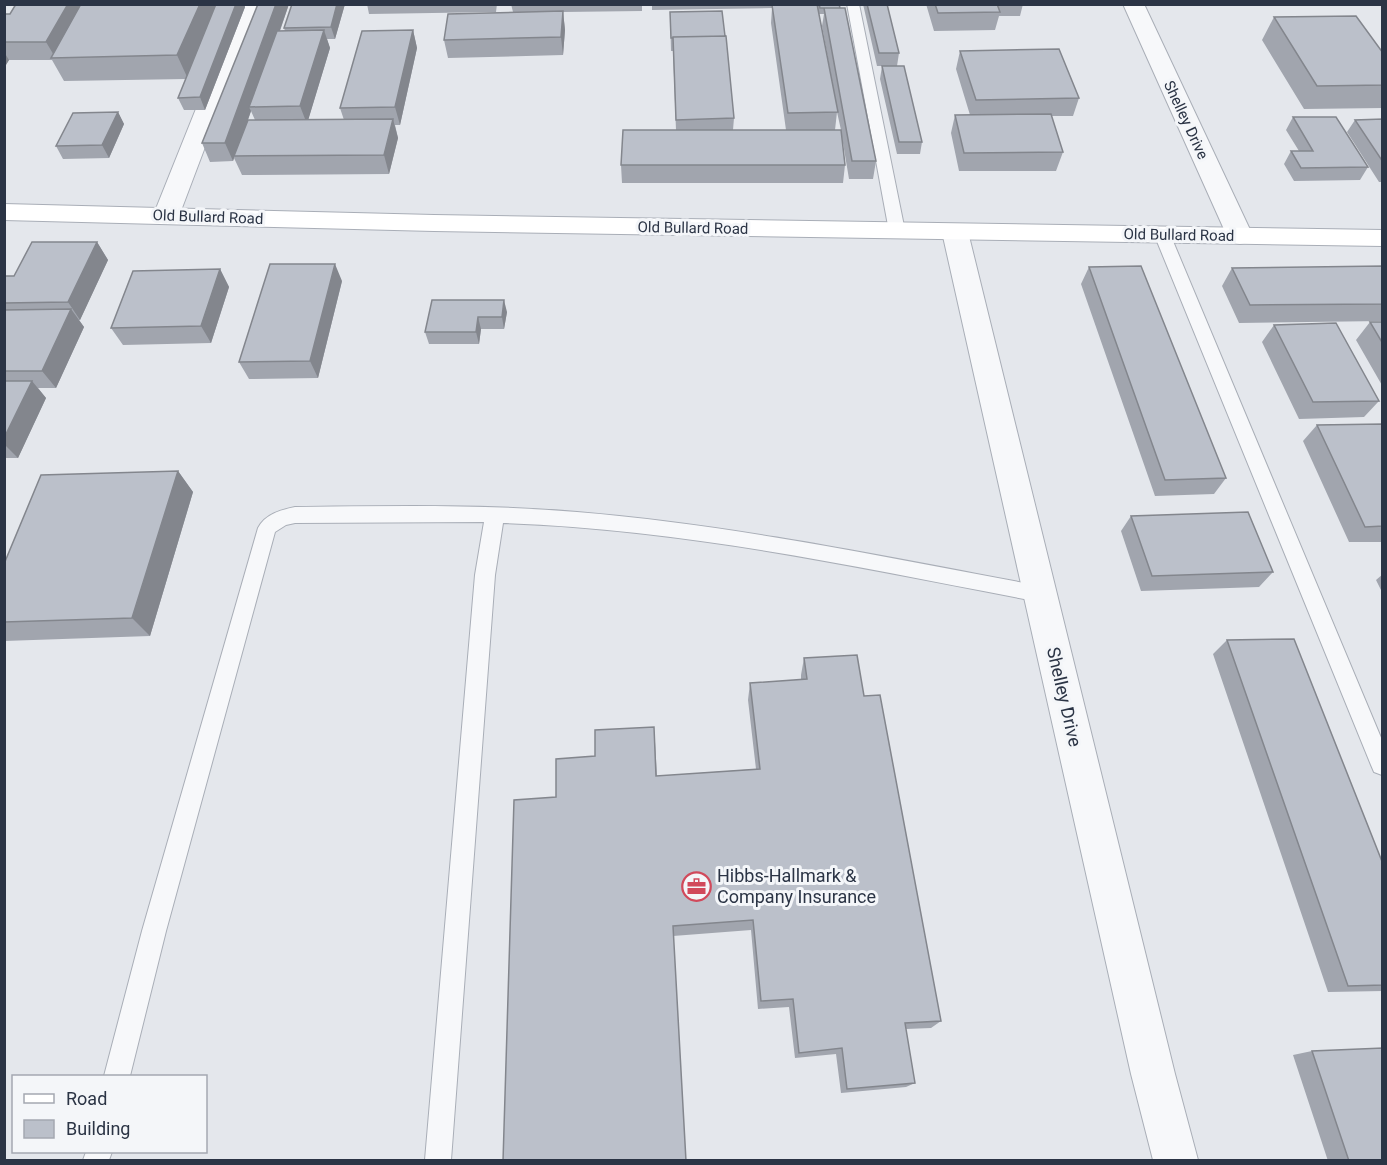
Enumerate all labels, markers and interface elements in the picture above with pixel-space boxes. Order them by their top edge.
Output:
street label: Shelley Drive [1160,78,1212,162]
street label: Old Bullard Road [152,206,264,228]
street label: Old Bullard Road [637,218,749,238]
street label: Old Bullard Road [1123,225,1235,245]
street label: Shelley Drive [1043,645,1086,749]
place label: Hibbs-Hallmark & Company Insurance [717,865,876,907]
office icon: Hibbs-Hallmark & Company Insurance [680,870,712,902]
legend [12,1075,207,1153]
text: Road [66,1088,107,1109]
text: Building [66,1118,130,1139]

